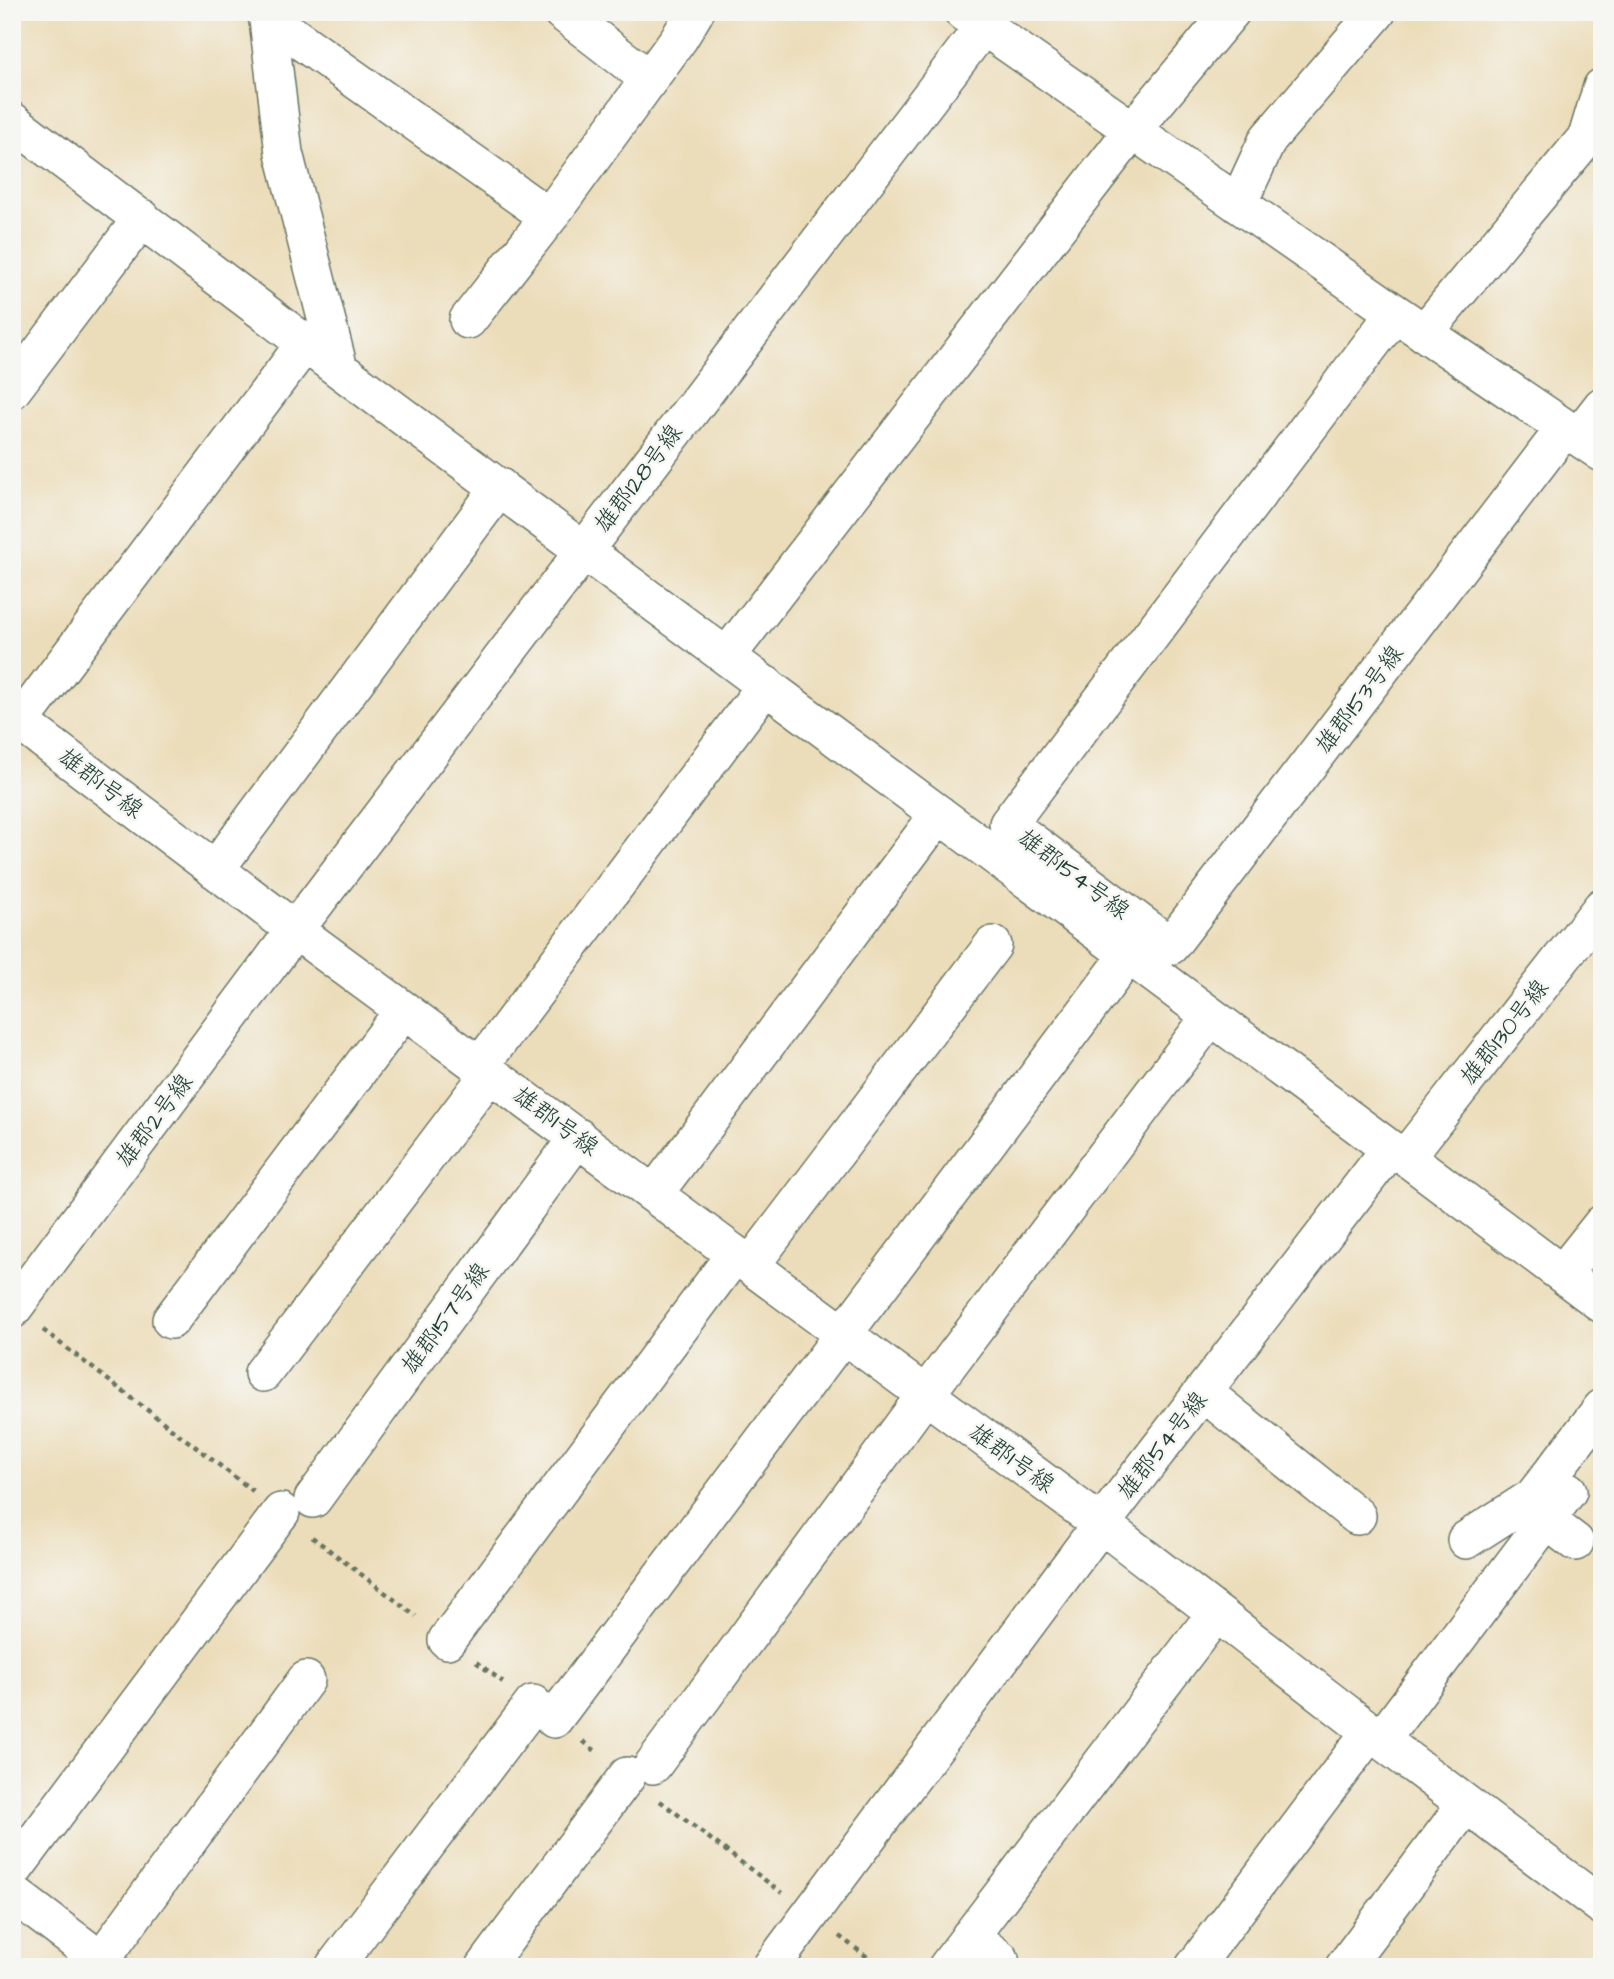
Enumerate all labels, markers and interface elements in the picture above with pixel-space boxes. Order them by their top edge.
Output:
street label: 雄郡128号線 [587,417,691,540]
street label: 雄郡153号線 [1308,638,1412,761]
street label: 雄郡1号線 [51,740,150,827]
street label: 雄郡154号線 [1010,821,1137,928]
street label: 雄郡130号線 [1452,972,1557,1093]
street label: 雄郡2号線 [108,1067,201,1175]
street label: 雄郡1号線 [505,1079,605,1165]
street label: 雄郡157号線 [394,1256,498,1382]
street label: 雄郡54号線 [1110,1384,1216,1507]
street label: 雄郡1号線 [961,1416,1061,1502]

